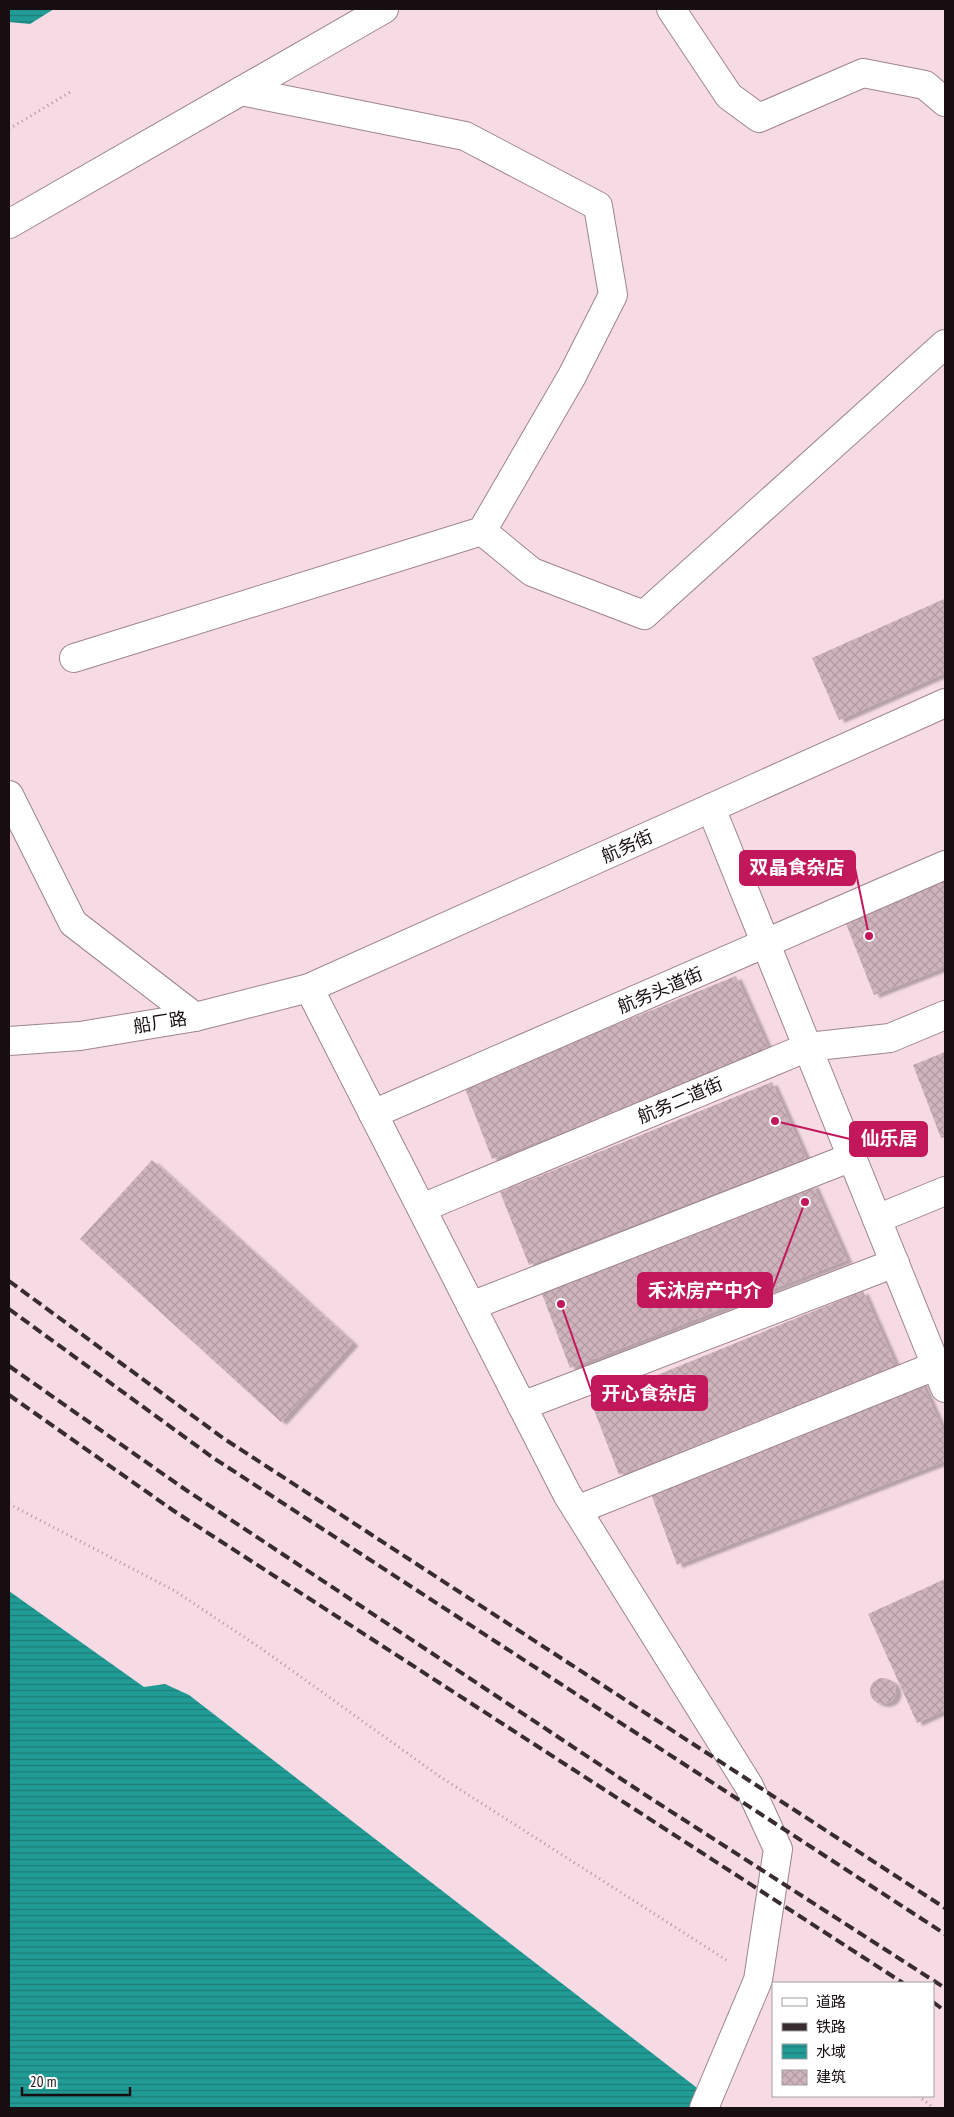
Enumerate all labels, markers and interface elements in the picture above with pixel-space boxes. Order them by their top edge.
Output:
street label: 航务街 [598,825,656,867]
callout: 双晶食杂店 [740,851,855,885]
text: 双晶食杂店 [749,855,845,879]
street label: 航务头道街 [614,962,706,1018]
street label: 船厂路 [132,1006,188,1038]
street label: 航务二道街 [634,1072,726,1128]
callout: 仙乐居 [850,1122,927,1156]
text: 仙乐居 [860,1126,918,1150]
callout: 禾沐房产中介 [638,1273,772,1307]
text: 禾沐房产中介 [648,1278,762,1302]
callout: 开心食杂店 [592,1376,707,1410]
text: 开心食杂店 [601,1381,697,1405]
legend [772,1982,934,2097]
text: 道路 [816,1992,846,2011]
text: 铁路 [816,2017,846,2036]
text: 水域 [816,2042,846,2061]
scale bar [22,2064,130,2096]
text: 建筑 [816,2067,846,2086]
text: 20 m [30,2072,56,2091]

